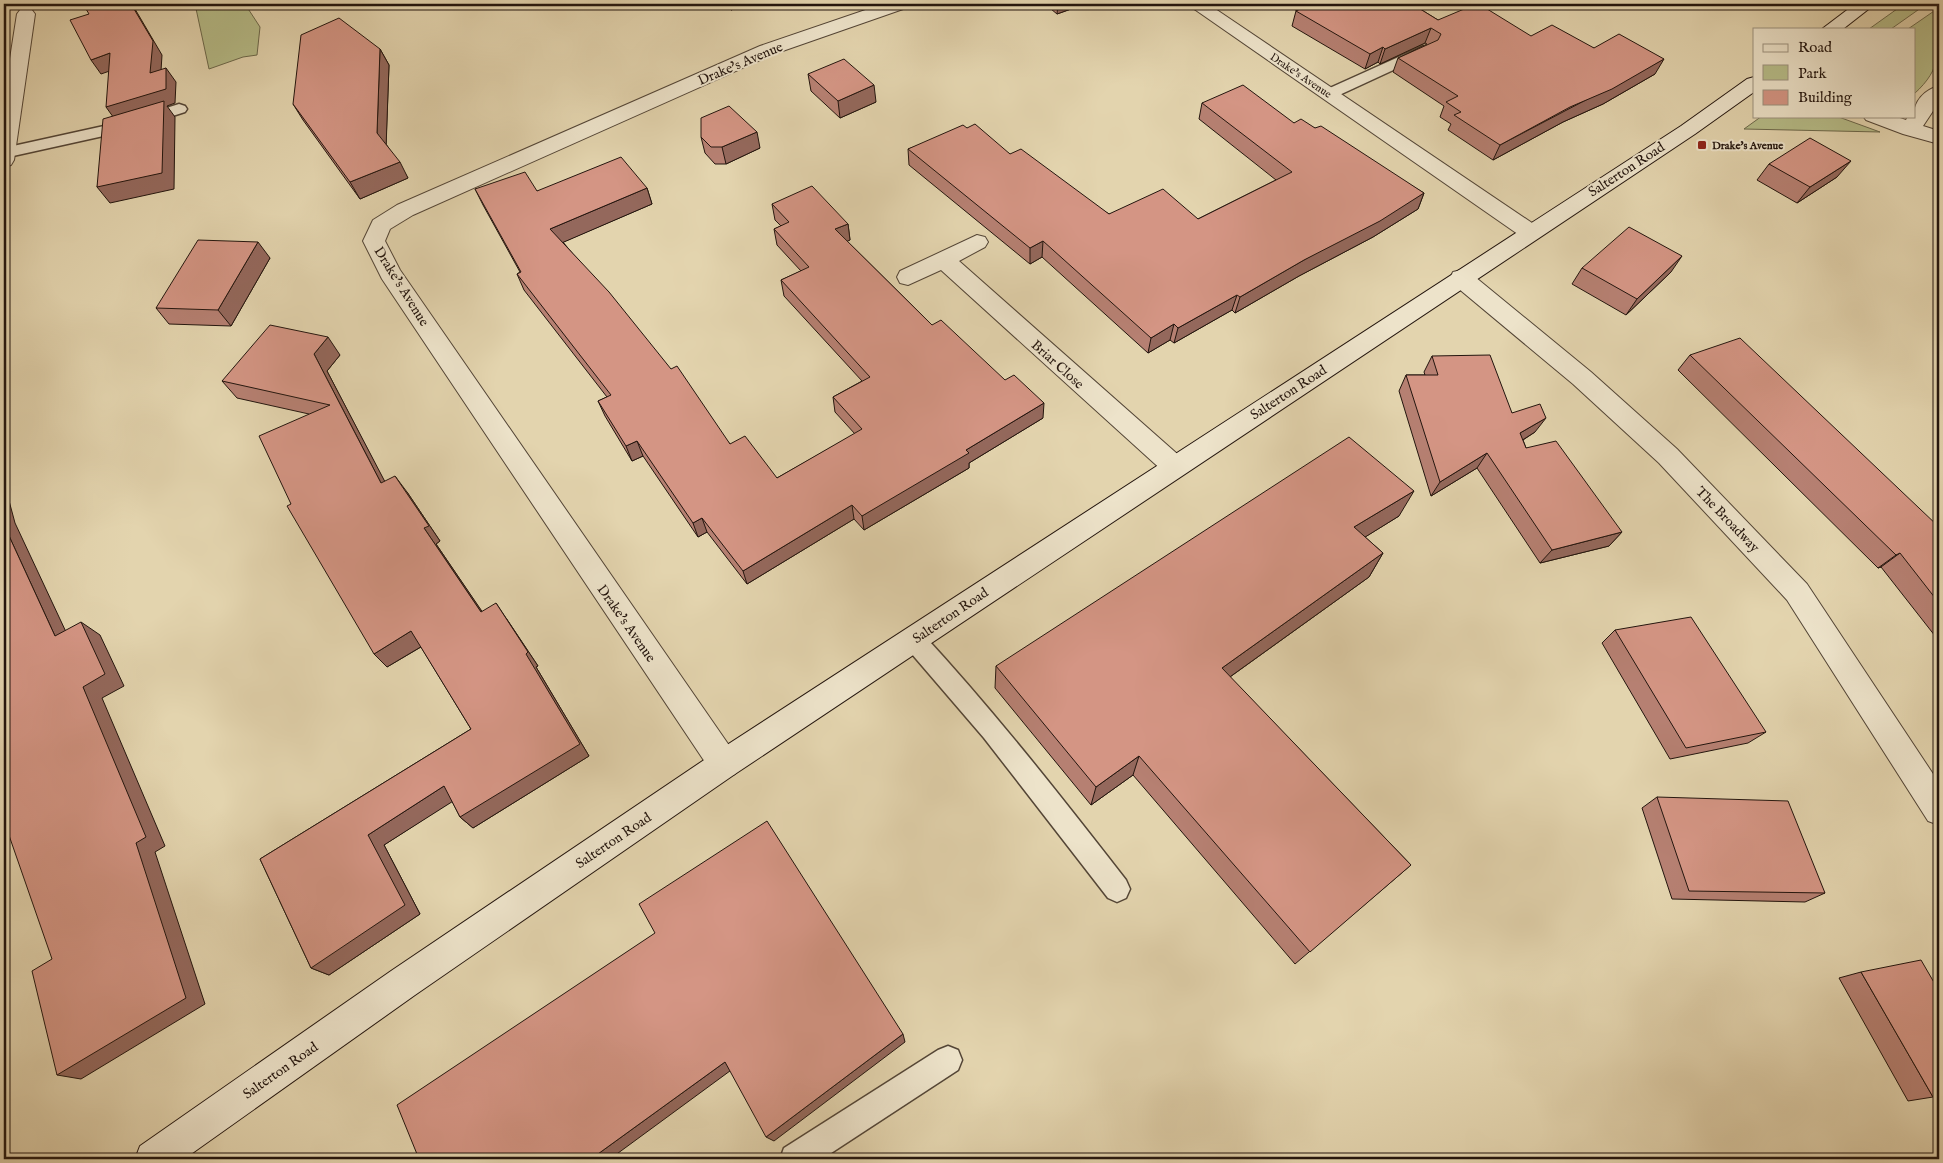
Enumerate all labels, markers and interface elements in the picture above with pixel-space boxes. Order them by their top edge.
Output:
legend [1753,28,1916,118]
street label: Drake's Avenue [695,38,786,90]
text: Road [1798,38,1833,57]
street label: Drake's Avenue [1267,50,1334,102]
text: Park [1798,64,1828,83]
text: Building [1798,88,1853,107]
street label: Salterton Road [1585,138,1669,201]
marker: Drake's Avenue [1696,139,1708,151]
place label: Drake's Avenue [1712,139,1783,153]
street label: Drake's Avenue [369,243,433,330]
street label: Briar Close [1027,336,1088,394]
street label: Salterton Road [1247,361,1331,424]
street label: The Broadway [1691,483,1763,556]
street label: Drake's Avenue [593,581,660,666]
street label: Salterton Road [909,584,992,648]
street label: Salterton Road [572,809,655,873]
street label: Salterton Road [239,1038,322,1103]

